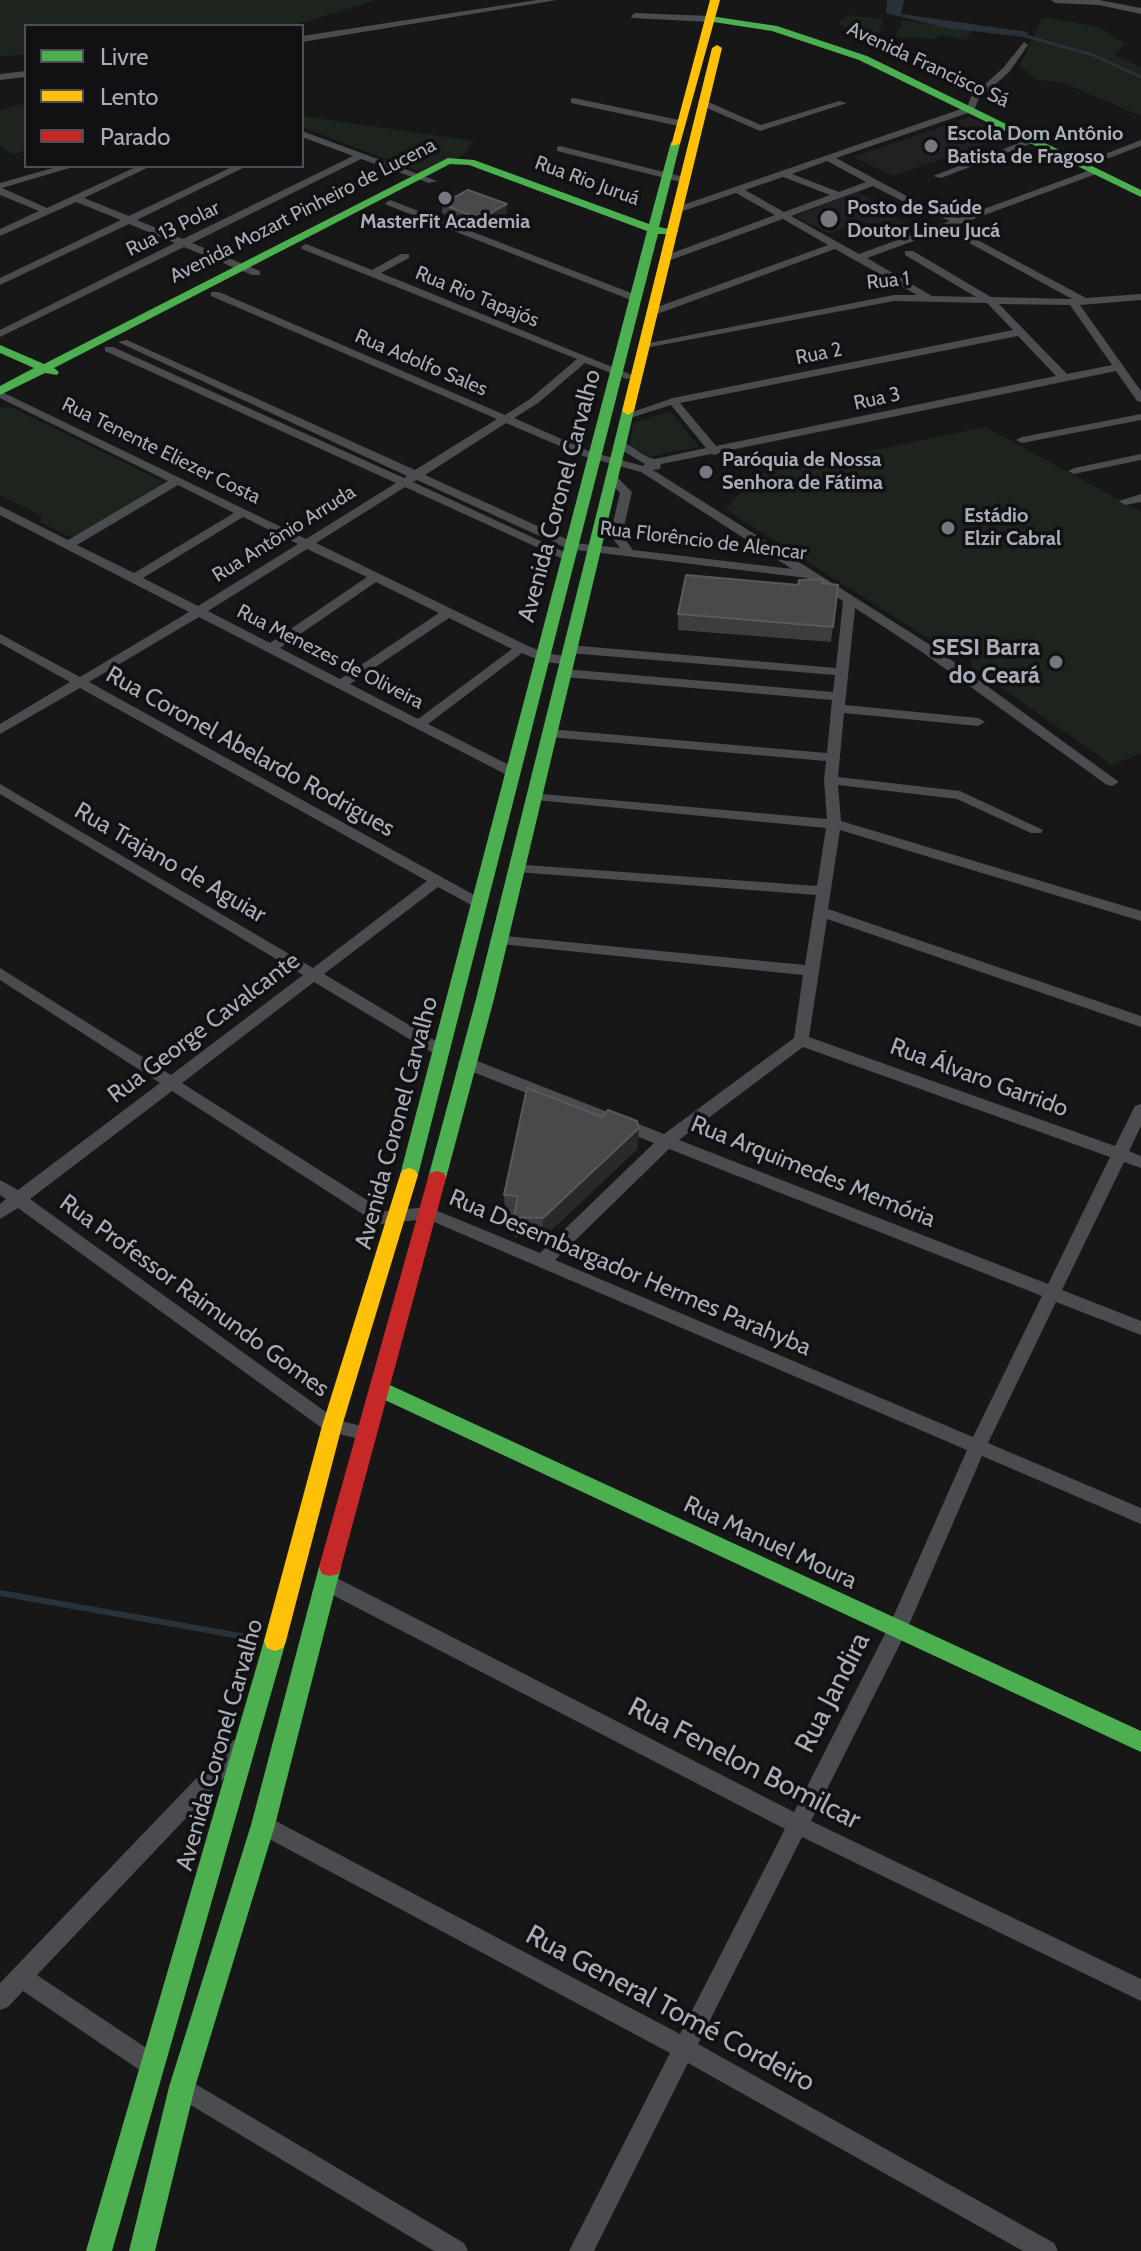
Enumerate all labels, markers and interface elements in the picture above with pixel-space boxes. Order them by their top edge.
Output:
street label: Avenida Francisco Sá [843,17,1013,113]
legend [24,24,304,168]
text: Livre [100,42,148,71]
text: Lento [100,82,159,111]
text: Parado [100,122,170,151]
place label: Escola Dom Antônio Batista de Fragoso [947,122,1123,169]
street label: Avenida Mozart Pinheiro de Lucena [166,133,440,289]
marker: Escola Dom Antônio Batista de Fragoso [922,137,940,155]
street label: Rua Rio Juruá [531,151,643,211]
marker: MasterFit Academia [436,189,454,207]
street label: Rua 13 Polar [122,196,224,262]
place label: Posto de Saúde Doutor Lineu Jucá [847,196,1000,243]
marker: Posto de Saúde Doutor Lineu Jucá [818,208,840,230]
place label: MasterFit Academia [360,210,530,234]
street label: Rua Rio Tapajós [412,261,542,333]
street label: Rua 1 [865,267,911,295]
street label: Rua Adolfo Sales [351,324,491,402]
street label: Rua 2 [794,338,844,370]
street label: Avenida Coronel Carvalho [512,367,608,625]
street label: Rua 3 [851,382,903,416]
street label: Rua Tenente Eliezer Costa [58,392,264,510]
place label: Paróquia de Nossa Senhora de Fátima [722,448,883,495]
marker: Paróquia de Nossa Senhora de Fátima [697,463,715,481]
street label: Rua Antônio Arruda [208,480,360,588]
place label: Estádio Elzir Cabral [964,504,1061,551]
street label: Rua Florêncio de Alencar [598,516,808,566]
marker: Estádio Elzir Cabral [939,519,957,537]
street label: Rua Menezes de Oliveira [233,599,427,715]
place label: SESI Barra do Ceará [932,634,1040,690]
marker: SESI Barra do Ceará [1047,653,1065,671]
street label: Rua Coronel Abelardo Rodrigues [101,661,399,843]
street label: Rua Trajano de Aguiar [69,796,271,930]
street label: Rua George Cavalcante [102,946,306,1110]
street label: Avenida Coronel Carvalho [349,994,445,1252]
street label: Rua Álvaro Garrido [886,1032,1072,1124]
street label: Rua Arquimedes Memória [687,1110,939,1234]
street label: Rua Desembargador Hermes Parahyba [445,1183,815,1363]
street label: Rua Professor Raimundo Gomes [54,1189,334,1403]
street label: Rua Manuel Moura [679,1490,861,1596]
street label: Avenida Coronel Carvalho [170,1616,270,1874]
street label: Rua Jandira [788,1627,878,1759]
street label: Rua Fenelon Bomilcar [622,1691,866,1837]
street label: Rua General Tomé Cordeiro [520,1918,820,2100]

